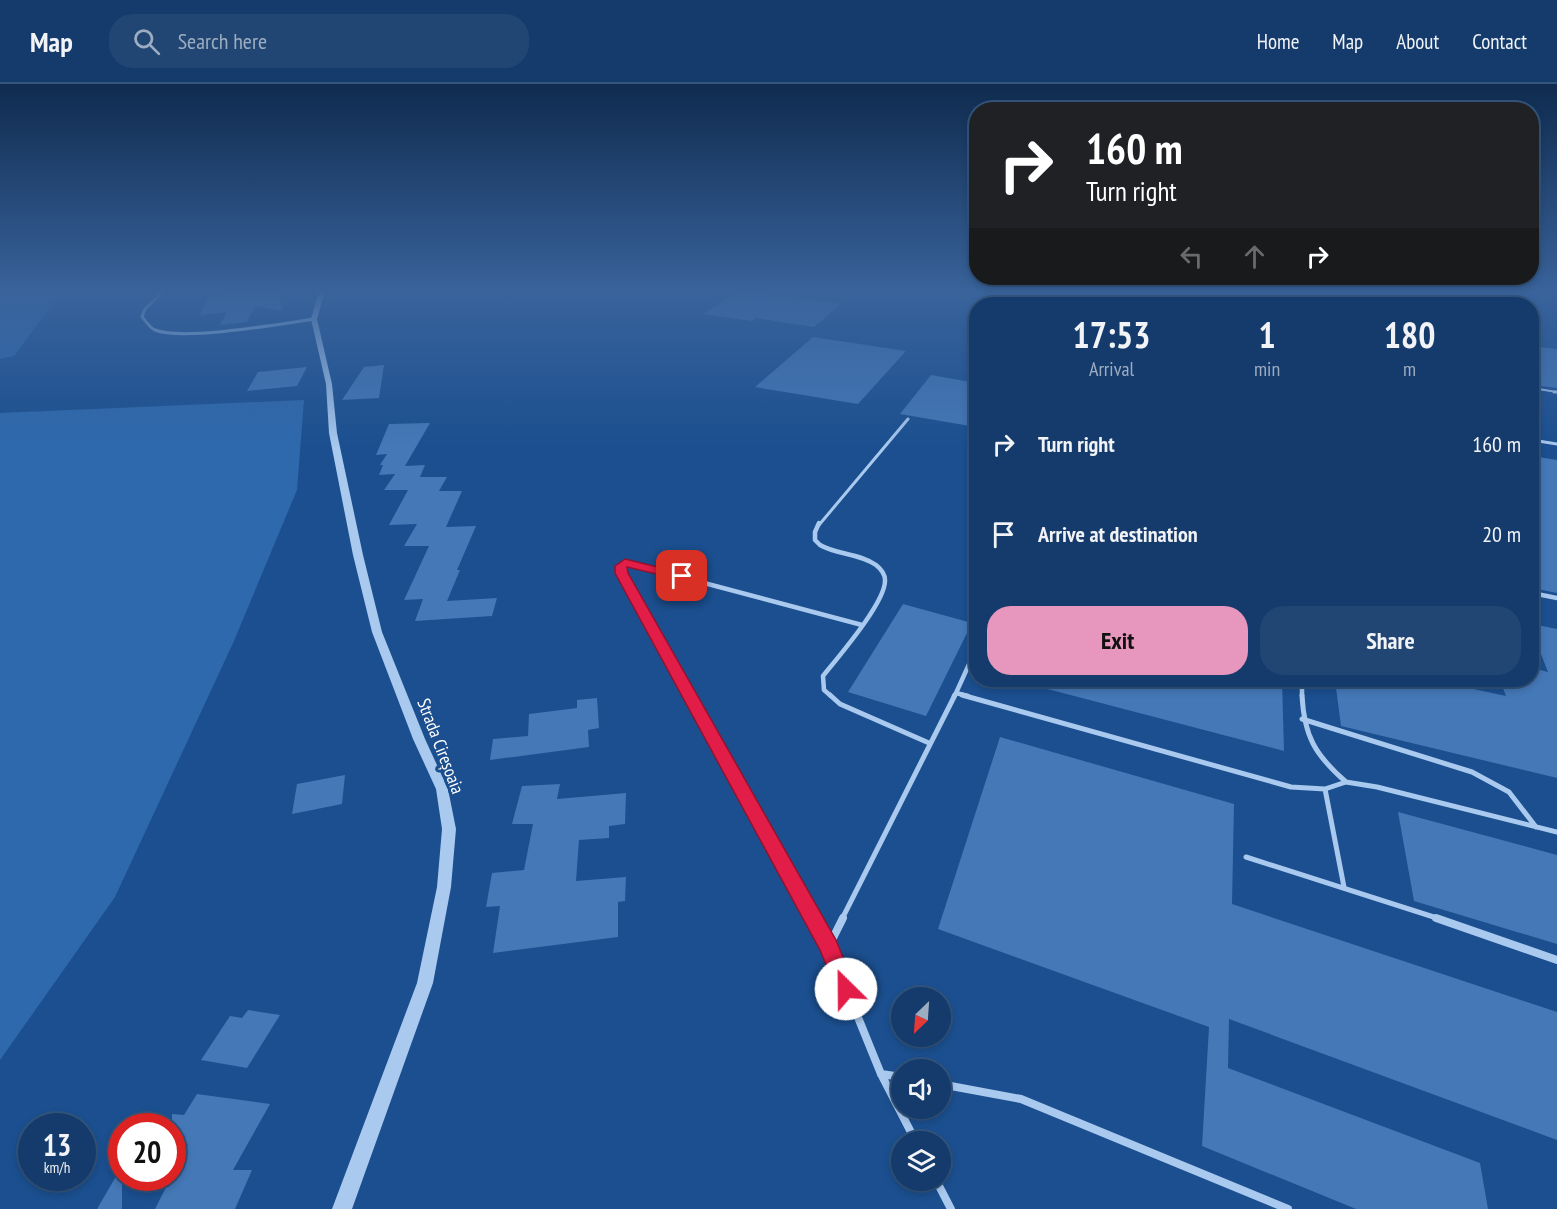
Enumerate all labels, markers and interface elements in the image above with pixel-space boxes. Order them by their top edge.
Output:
search box [109,14,529,68]
text: Map [30,23,73,60]
icon: search [130,25,163,58]
text: Search here [178,27,267,55]
text: Home [1257,28,1299,55]
text: Map [1332,28,1363,55]
text: About [1396,28,1439,55]
text: Contact [1472,28,1527,55]
text: 160 m [1086,121,1183,176]
icon: right [987,126,1065,204]
text: Turn right [1086,174,1177,208]
icon: left [1175,240,1208,273]
icon: ahead [1238,240,1271,273]
icon: right [1301,240,1334,273]
text: 17:53 [1073,311,1150,358]
text: 1 [1258,311,1276,358]
text: 180 [1384,311,1435,358]
text: Arrival [1089,356,1134,382]
text: min [1254,356,1280,382]
text: m [1403,356,1416,382]
icon: right [987,428,1020,461]
text: Turn right [1038,430,1115,458]
text: 160 m [1472,430,1521,458]
icon: arrive [987,518,1020,551]
text: Arrive at destination [1038,520,1198,548]
text: 20 m [1482,520,1521,548]
pin [656,550,707,601]
icon: arrive [665,559,698,592]
button: Exit [987,606,1248,675]
button: Share [1260,606,1521,675]
street label: Strada Cireșoaia [412,695,470,797]
position arrow [814,957,878,1021]
north arrow [891,987,951,1047]
map controls [891,987,951,1191]
button: sound [891,1059,951,1119]
speed limit sign: 20 [108,1113,186,1191]
text: 13 [43,1125,71,1164]
button: layers [891,1131,951,1191]
text: km/h [44,1158,70,1177]

